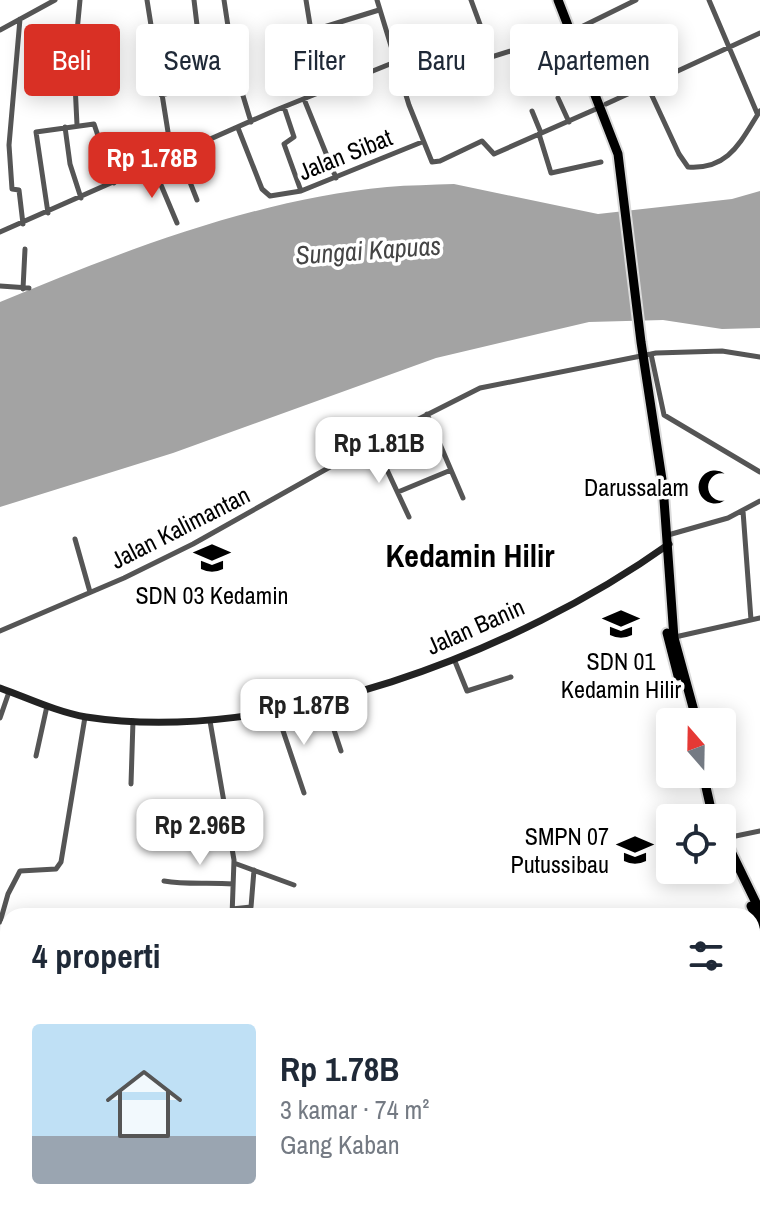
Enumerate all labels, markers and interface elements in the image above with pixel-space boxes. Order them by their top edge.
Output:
chip: Beli [24,24,120,96]
chip: Sewa [136,24,249,96]
chip: Filter [265,24,373,96]
chip: Baru [389,24,494,96]
chip: Apartemen [510,24,678,96]
street label: Jalan Sibat [293,121,397,187]
pin: Rp 1.78B [69,132,235,200]
text: Rp 1.78B [106,140,198,175]
water label: Sungai Kapuas [294,227,442,273]
pin: Rp 1.81B [296,417,462,485]
text: Rp 1.81B [333,425,425,460]
mosque icon: Darussalam [696,468,734,506]
place label: Darussalam [584,471,689,503]
street label: Jalan Kalimantan [105,478,255,576]
district label: Kedamin Hilir [385,534,555,577]
school or university icon: SDN 03 Kedamin [193,539,231,577]
place label: SDN 03 Kedamin [135,579,289,611]
street label: Jalan Banin [421,590,529,662]
school or university icon: SDN 01 Kedamin Hilir [602,605,640,643]
place label: SDN 01 Kedamin Hilir [561,645,682,705]
pin: Rp 1.87B [221,679,387,747]
text: Rp 1.87B [258,687,350,722]
north arrow [656,708,736,788]
map controls [656,708,736,884]
pin: Rp 2.96B [117,799,283,867]
button: locate [656,804,736,884]
text: Rp 2.96B [154,807,246,842]
place label: SMPN 07 Putussibau [511,820,609,880]
school or university icon: SMPN 07 Putussibau [616,831,654,869]
text: 4 properti [32,933,161,979]
icon: filters [684,934,728,978]
text: Rp 1.78B [280,1046,399,1092]
icon: home [96,1056,192,1152]
text: 3 kamar · 74 m² [280,1092,429,1127]
text: Gang Kaban [280,1127,400,1162]

